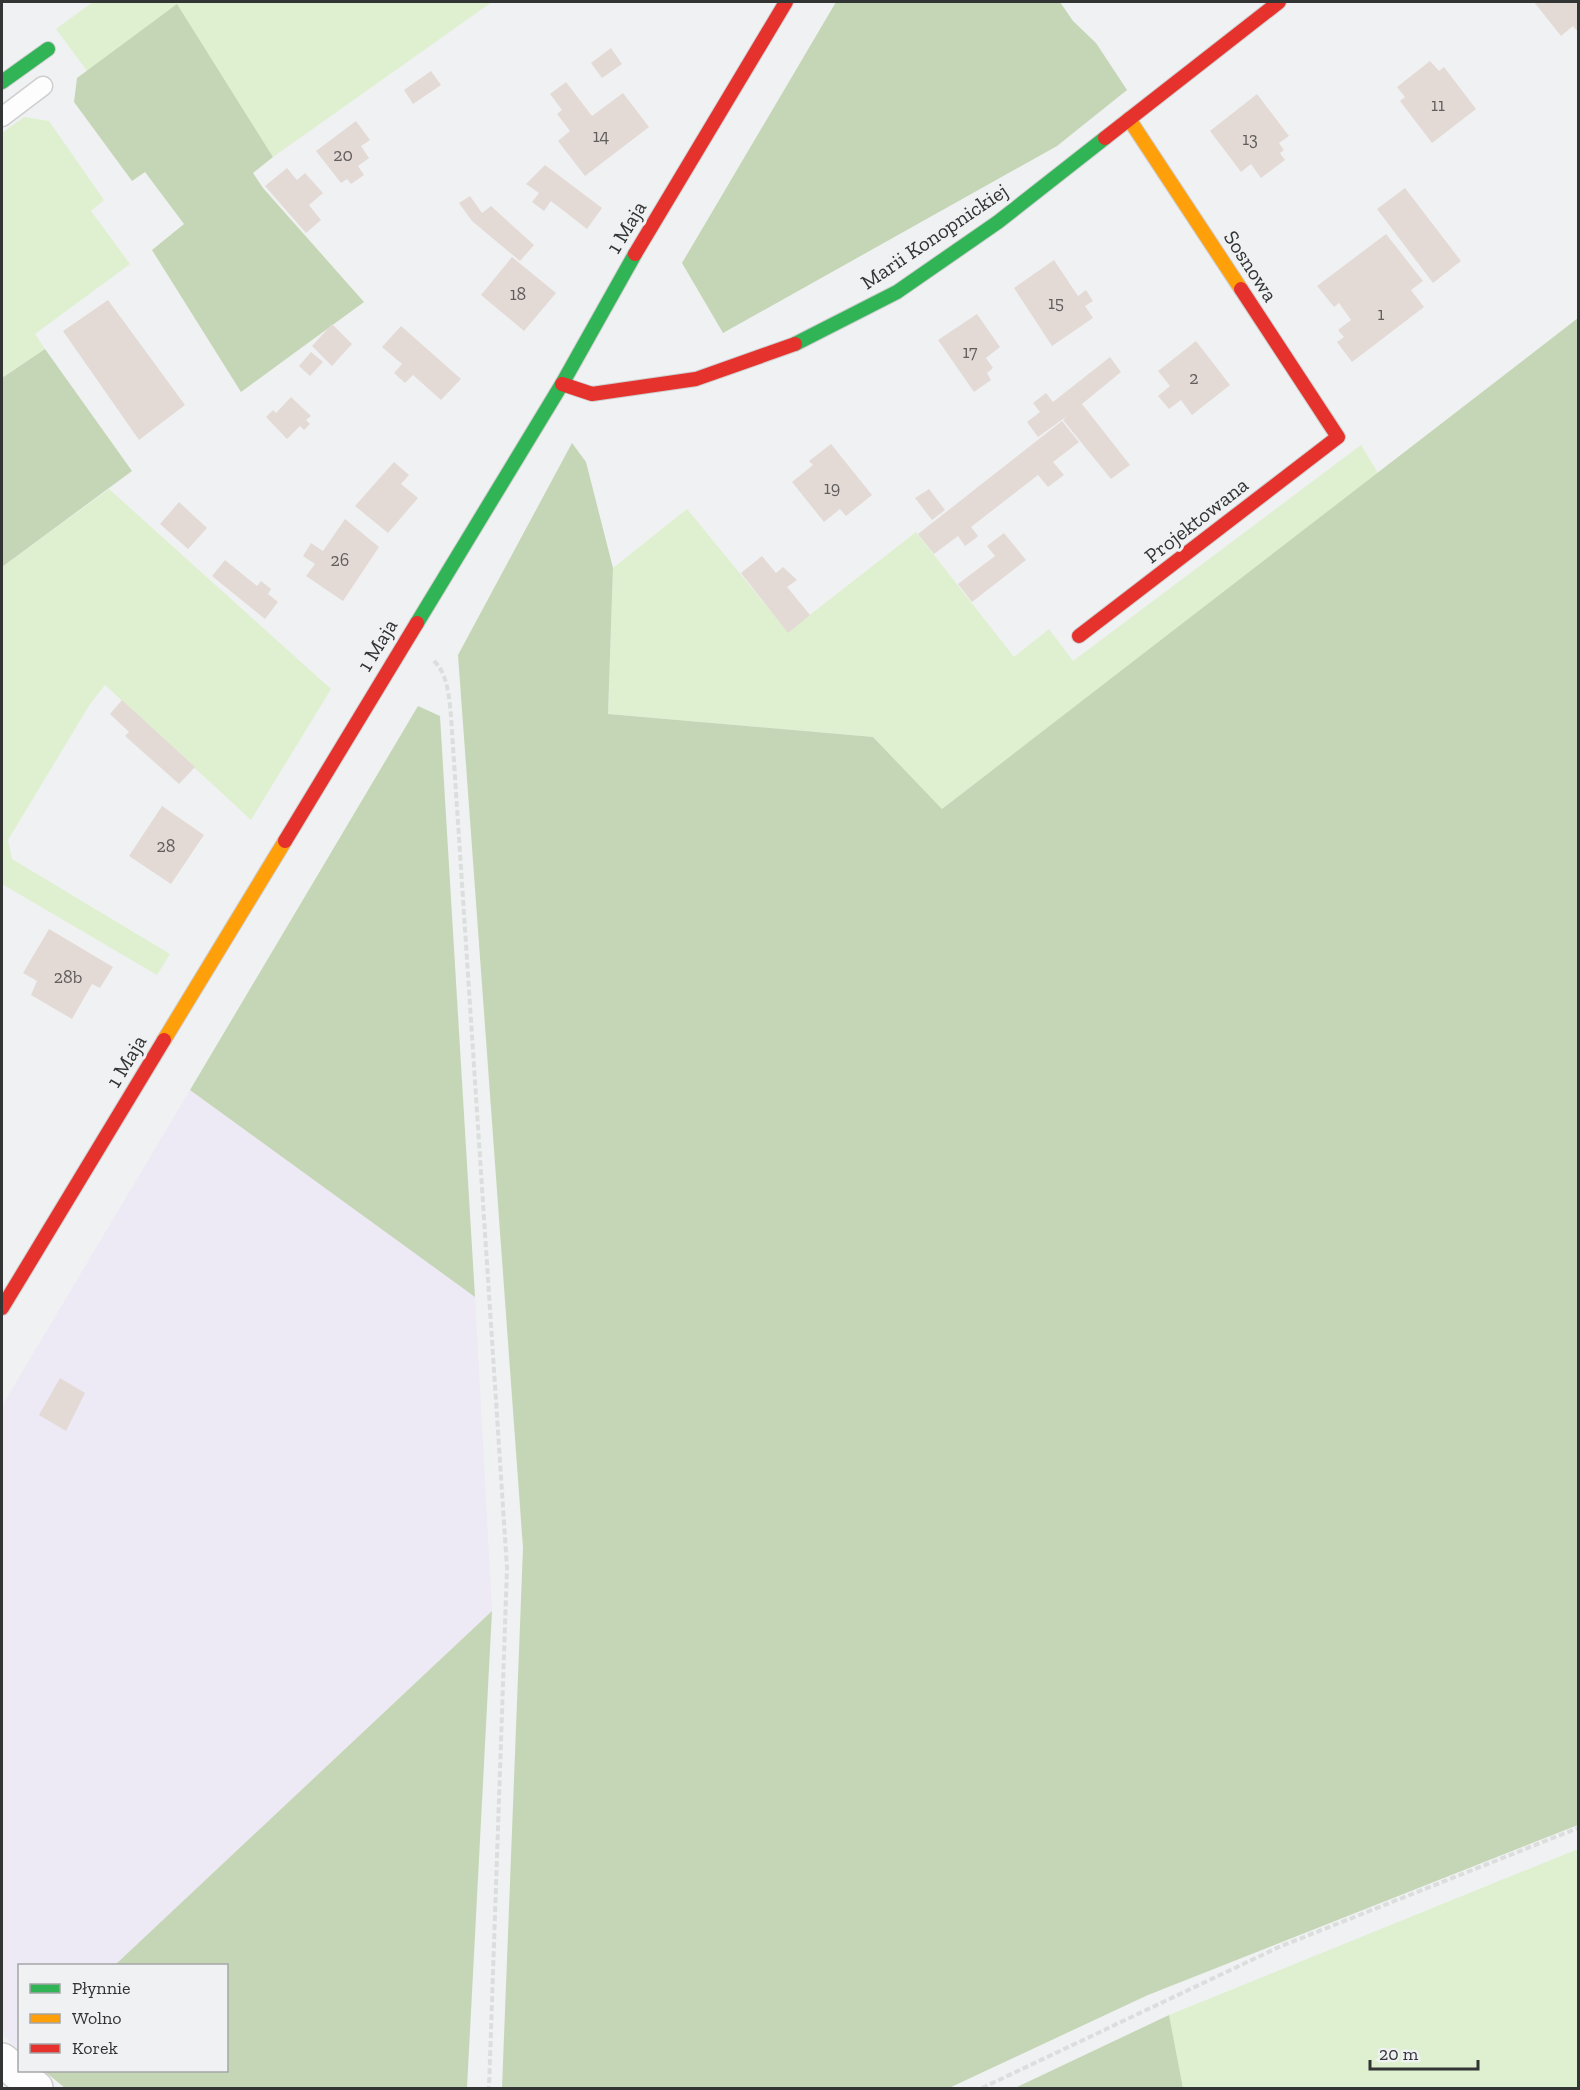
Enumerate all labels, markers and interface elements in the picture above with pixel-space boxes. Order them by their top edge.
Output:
house number: 11 [1431,94,1445,116]
house number: 14 [593,125,610,147]
house number: 13 [1242,128,1258,150]
house number: 20 [333,144,353,166]
street label: Marii Konopnickiej [856,178,1013,295]
street label: 1 Maja [601,196,652,258]
street label: Sosnowa [1219,226,1283,306]
house number: 18 [510,283,526,305]
house number: 15 [1048,292,1064,314]
house number: 1 [1378,303,1385,325]
house number: 17 [962,341,978,363]
house number: 2 [1189,367,1199,389]
street label: Projektowana [1139,472,1253,569]
house number: 19 [824,477,840,499]
house number: 26 [331,549,349,571]
street label: 1 Maja [352,614,403,676]
house number: 28 [157,835,175,857]
house number: 28b [54,966,82,988]
street label: 1 Maja [101,1030,152,1092]
legend [18,1964,228,2072]
text: Płynnie [72,1977,130,1999]
text: Wolno [72,2007,122,2029]
scale bar [1370,2033,1478,2071]
text: Korek [72,2037,118,2059]
text: 20 m [1379,2043,1419,2065]

